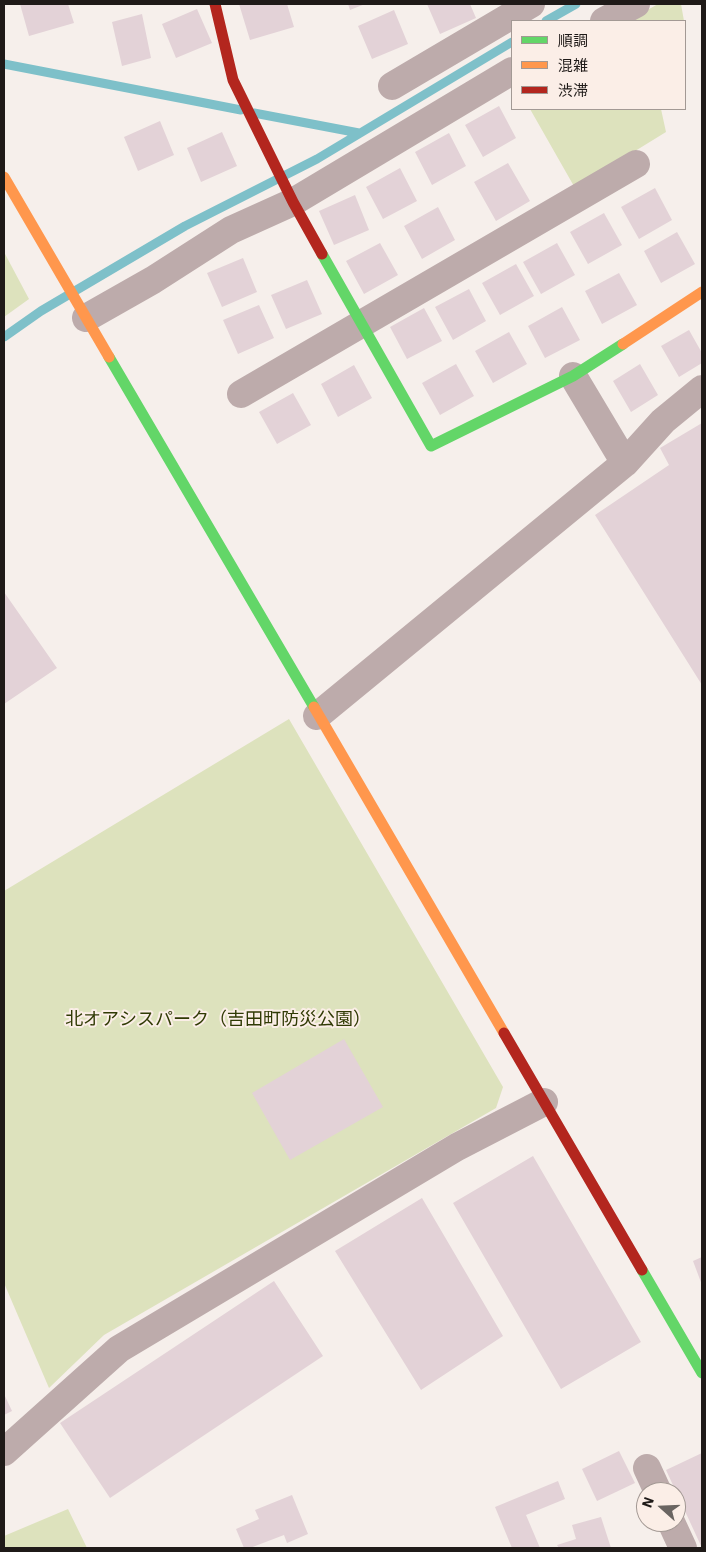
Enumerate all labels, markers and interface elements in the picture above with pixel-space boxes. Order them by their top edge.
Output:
legend [511,20,686,110]
text: 順調 [558,31,588,50]
text: 混雑 [558,56,588,75]
text: 渋滞 [558,81,588,100]
park label: 北オアシスパーク（吉田町防災公園） [65,1009,371,1031]
north arrow [636,1482,686,1532]
text: N [638,1494,658,1510]

